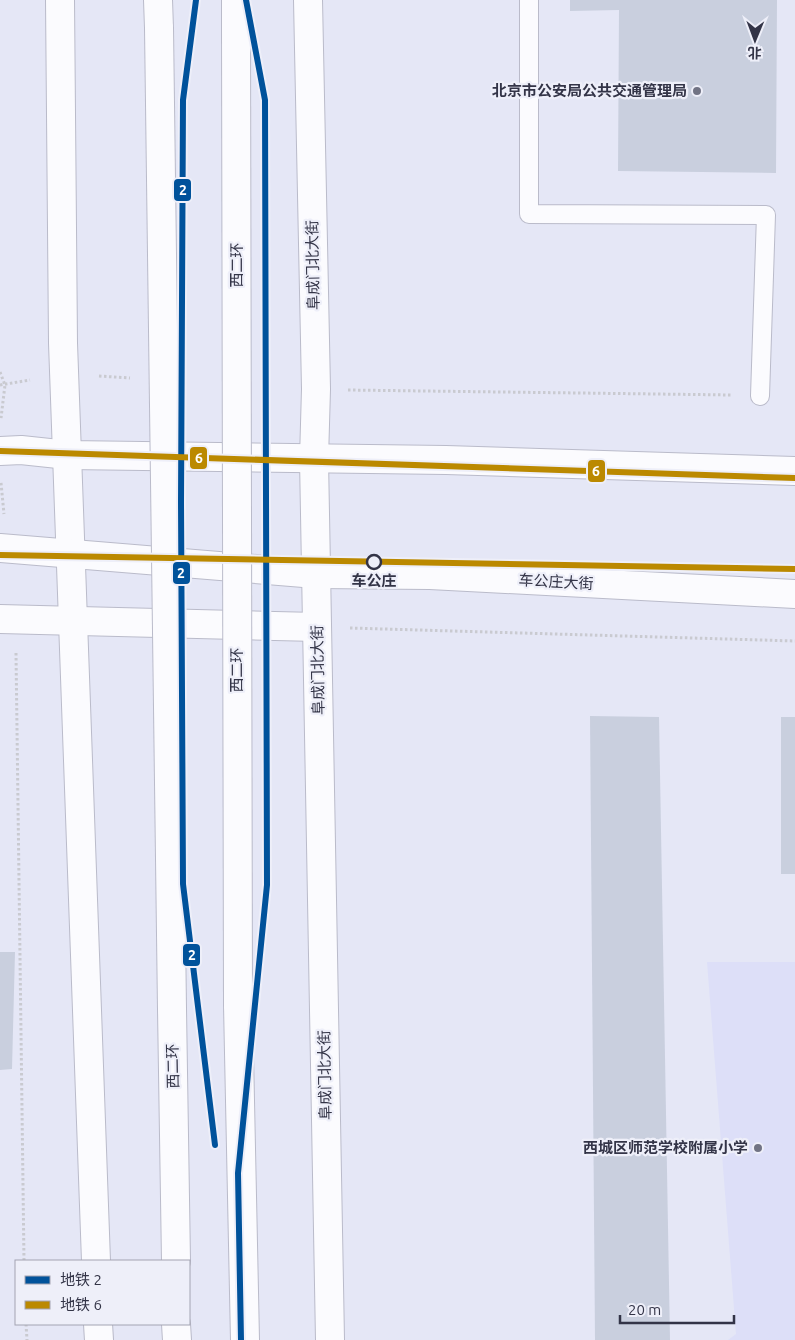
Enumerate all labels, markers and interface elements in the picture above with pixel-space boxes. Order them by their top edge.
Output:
north arrow [730,15,780,65]
text: 北 [748,45,762,61]
place label: 北京市公安局公共交通管理局 [492,82,687,99]
marker: 北京市公安局公共交通管理局 [691,85,703,97]
line badge: 2 [173,178,192,202]
text: 2 [179,182,187,198]
street label: 阜成门北大街 [303,220,322,310]
street label: 西二环 [228,242,245,288]
line badge: 6 [189,446,208,470]
text: 6 [195,450,203,466]
line badge: 6 [587,459,606,483]
text: 6 [592,463,600,479]
marker: 车公庄 [366,554,382,570]
line badge: 2 [172,561,191,585]
text: 2 [177,565,185,581]
street label: 车公庄大街 [518,571,594,592]
place label: 车公庄 [351,572,397,589]
street label: 阜成门北大街 [308,625,327,715]
street label: 西二环 [228,647,245,693]
line badge: 2 [182,943,201,967]
text: 2 [188,947,196,963]
street label: 阜成门北大街 [315,1030,334,1120]
street label: 西二环 [164,1043,181,1089]
place label: 西城区师范学校附属小学 [583,1139,748,1156]
marker: 西城区师范学校附属小学 [752,1142,764,1154]
legend [15,1260,190,1325]
text: 地铁 2 [60,1271,102,1288]
scale bar [620,1292,734,1324]
text: 地铁 6 [60,1296,102,1313]
text: 20 m [628,1301,661,1318]

